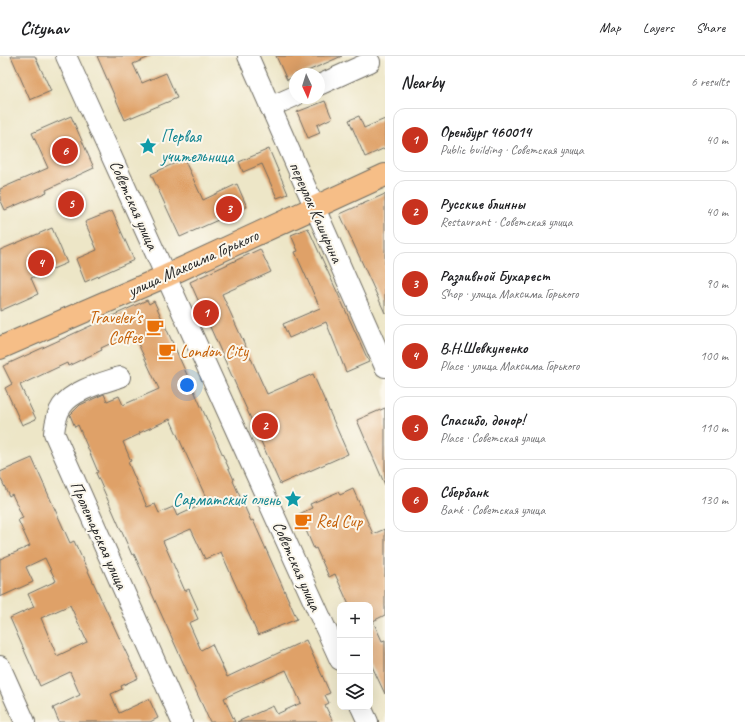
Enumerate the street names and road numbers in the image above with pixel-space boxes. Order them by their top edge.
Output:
street label: Советская улица [105,157,164,255]
street label: переулок Каширина [284,158,348,267]
street label: улица Максима Горького [123,224,263,302]
street label: Пролетарская улица [66,478,133,593]
street label: Советская улица [268,518,327,616]

